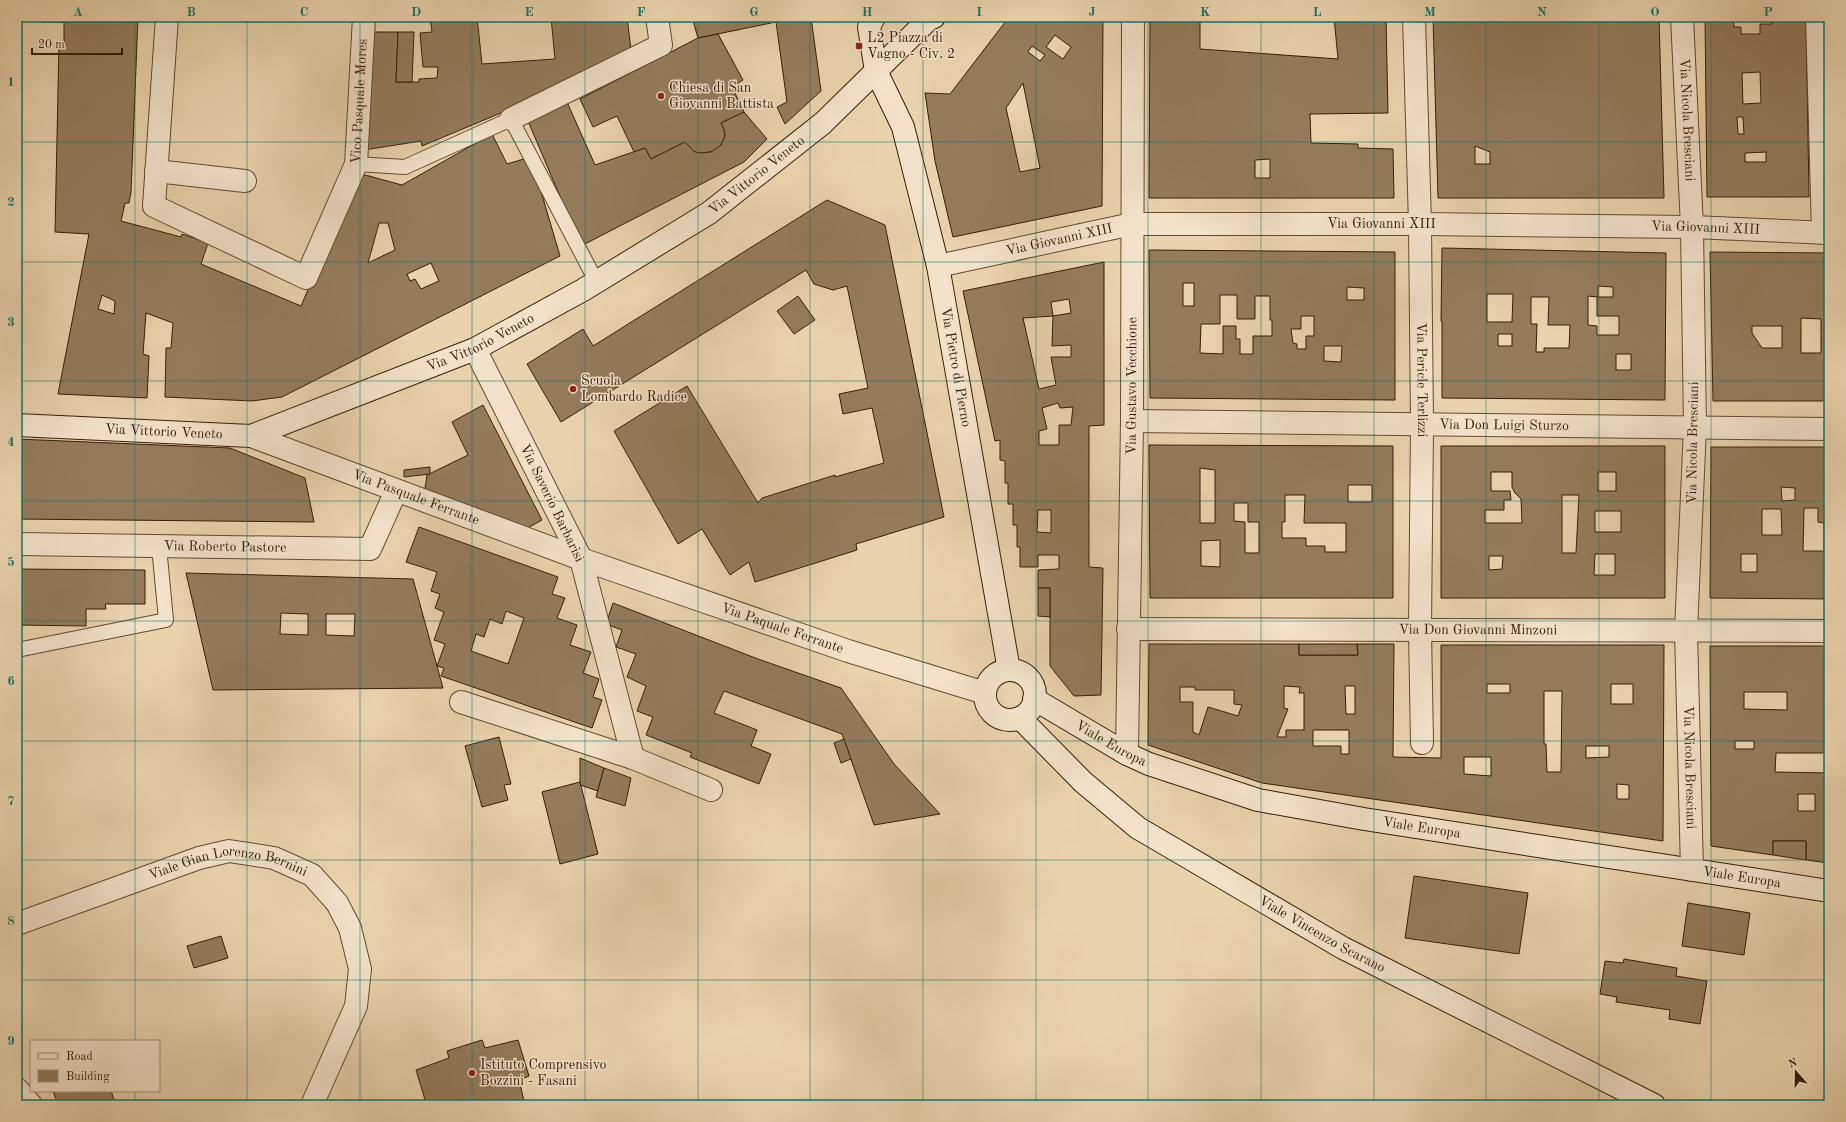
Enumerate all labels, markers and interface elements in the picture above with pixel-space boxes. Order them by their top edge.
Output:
text: A [73,6,83,19]
text: B [186,6,196,19]
text: C [300,6,308,19]
text: D [411,6,421,19]
text: E [525,6,534,19]
text: F [637,6,646,19]
text: G [749,6,759,19]
text: H [862,6,873,19]
text: I [976,6,982,19]
text: J [1088,6,1096,19]
text: K [1200,6,1210,19]
text: L [1313,6,1322,19]
text: M [1424,6,1436,19]
text: N [1537,6,1547,19]
text: O [1650,6,1660,19]
text: P [1763,6,1773,19]
scale bar [32,30,122,56]
place label: L2 Piazza di Vagno - Civ. 2 [867,31,955,61]
street label: Vico Pasquale Mores [349,38,370,164]
text: 20 m [38,39,65,51]
marker: L2 Piazza di Vagno - Civ. 2 [854,41,864,51]
street label: Via Nicola Bresciani [1677,58,1697,182]
text: 1 [7,76,15,89]
place label: Chiesa di San Giovanni Battista [669,81,774,111]
marker: Chiesa di San Giovanni Battista [656,91,666,101]
street label: Via Vittorio Veneto [706,133,807,217]
text: 2 [7,196,15,209]
street label: Via Giovanni XIII [1327,217,1436,231]
street label: Via Giovanni XIII [1651,220,1760,237]
street label: Via Giovanni XIII [1004,221,1114,258]
street label: Via Pietro di Pierno [938,306,973,428]
street label: Via Vittorio Veneto [425,311,537,374]
text: 3 [7,316,15,329]
street label: Via Gustavo Vecchione [1124,317,1139,455]
street label: Via Pericle Terlizzi [1414,322,1429,438]
place label: Scuola Lombardo Radice [581,374,687,404]
street label: Via Nicola Bresciani [1685,381,1701,505]
marker: Scuola Lombardo Radice [568,384,578,394]
street label: Via Don Luigi Sturzo [1439,418,1569,433]
street label: Via Vittorio Veneto [105,422,223,442]
text: 4 [7,436,15,449]
street label: Via Saverio Barbarisi [517,442,587,564]
street label: Via Pasquale Ferrante [350,467,481,528]
street label: Via Roberto Pastore [163,539,287,555]
text: 5 [7,556,15,569]
street label: Via Paquale Ferrante [719,601,845,656]
street label: Via Don Giovanni Minzoni [1399,623,1558,637]
text: 6 [7,675,15,688]
street label: Via Nicola Bresciani [1681,706,1698,829]
street label: Viale Europa [1073,718,1149,769]
text: 7 [7,795,15,808]
street label: Viale Europa [1381,815,1462,841]
text: Viale Gian Lorenzo Bernini [147,844,310,883]
street label: Viale Europa [1702,865,1782,890]
street label: Viale Gian Lorenzo Bernini [144,867,310,887]
street label: Viale Vincenzo Scarano [1256,893,1388,975]
text: 8 [7,915,15,928]
text: 9 [7,1035,15,1048]
legend [30,1040,160,1092]
text: Road [66,1051,93,1063]
north arrow [1776,1052,1816,1092]
text: N [1787,1057,1799,1071]
place label: Istituto Comprensivo Bozzini - Fasani [480,1058,606,1088]
marker: Istituto Comprensivo Bozzini - Fasani [467,1068,477,1078]
text: Building [66,1071,110,1083]

